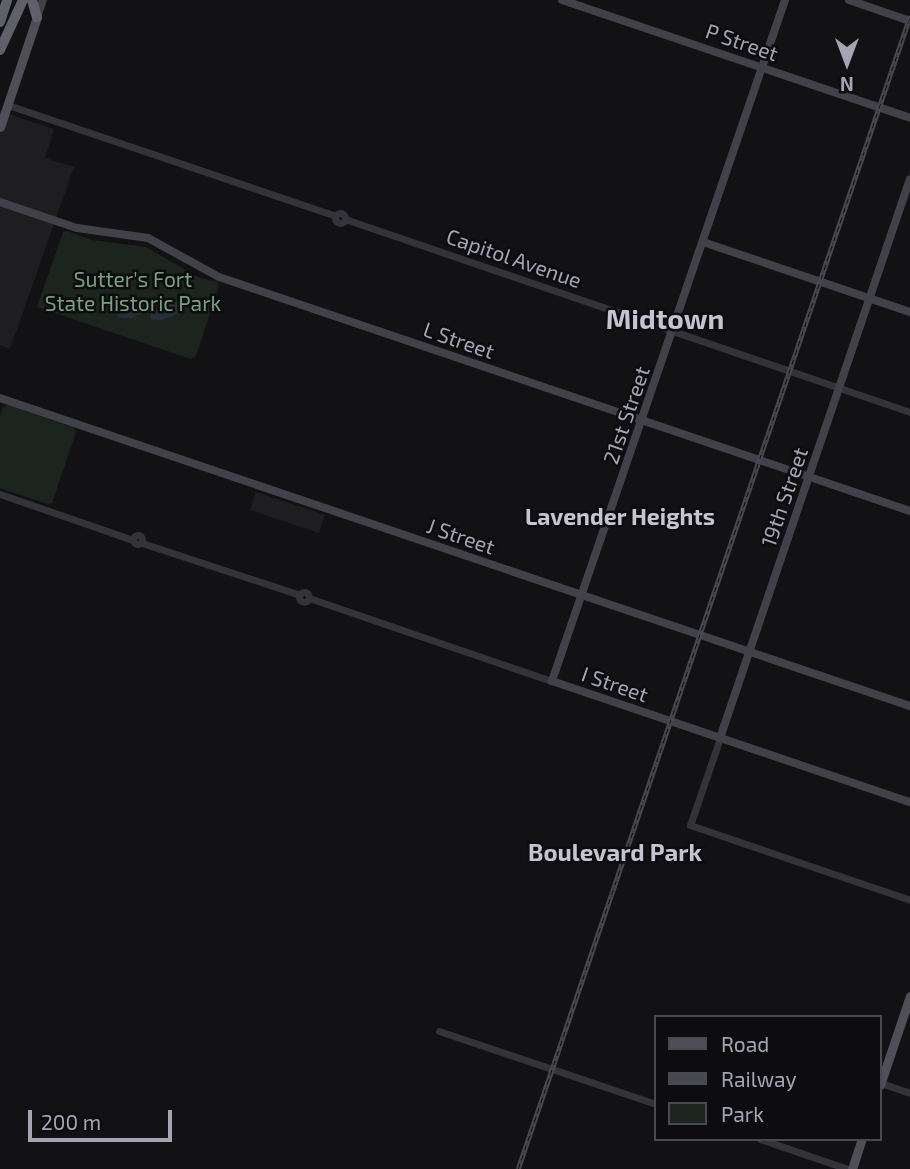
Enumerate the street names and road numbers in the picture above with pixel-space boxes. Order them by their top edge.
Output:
street label: P Street [702,18,782,66]
street label: Capitol Avenue [443,223,585,293]
street label: L Street [420,316,498,364]
street label: 21st Street [598,363,654,467]
street label: 19th Street [755,444,813,550]
street label: J Street [424,513,498,559]
street label: I Street [578,661,652,707]

